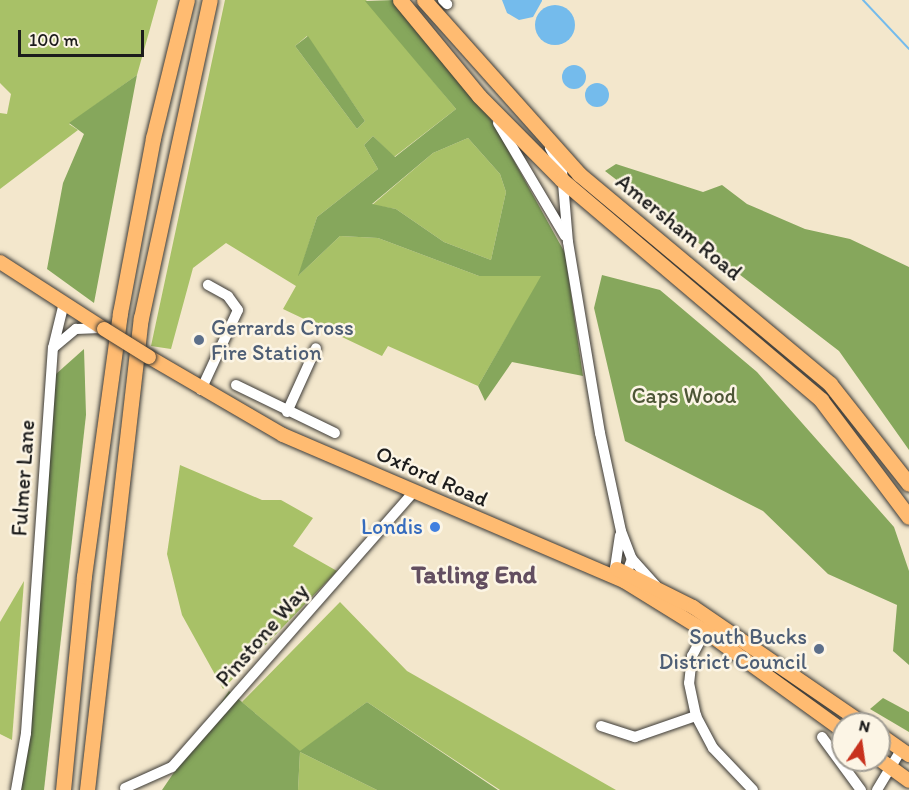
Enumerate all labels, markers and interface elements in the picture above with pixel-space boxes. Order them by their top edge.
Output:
scale bar [21,18,147,56]
text: 100 m [29,29,79,51]
street label: Amersham Road [611,168,747,286]
place label: Gerrards Cross Fire Station [211,314,354,366]
marker: Gerrards Cross Fire Station [192,333,206,347]
park label: Caps Wood [632,383,736,409]
street label: Fulmer Lane [6,419,40,537]
street label: Oxford Road [372,440,492,512]
place label: Londis [361,514,423,540]
marker: Londis [428,520,442,534]
district label: Tatling End [411,559,537,591]
street label: Pinstone Way [210,578,314,692]
place label: South Bucks District Council [659,623,807,674]
marker: South Bucks District Council [812,642,826,656]
north arrow [831,712,891,772]
text: N [857,715,872,736]

